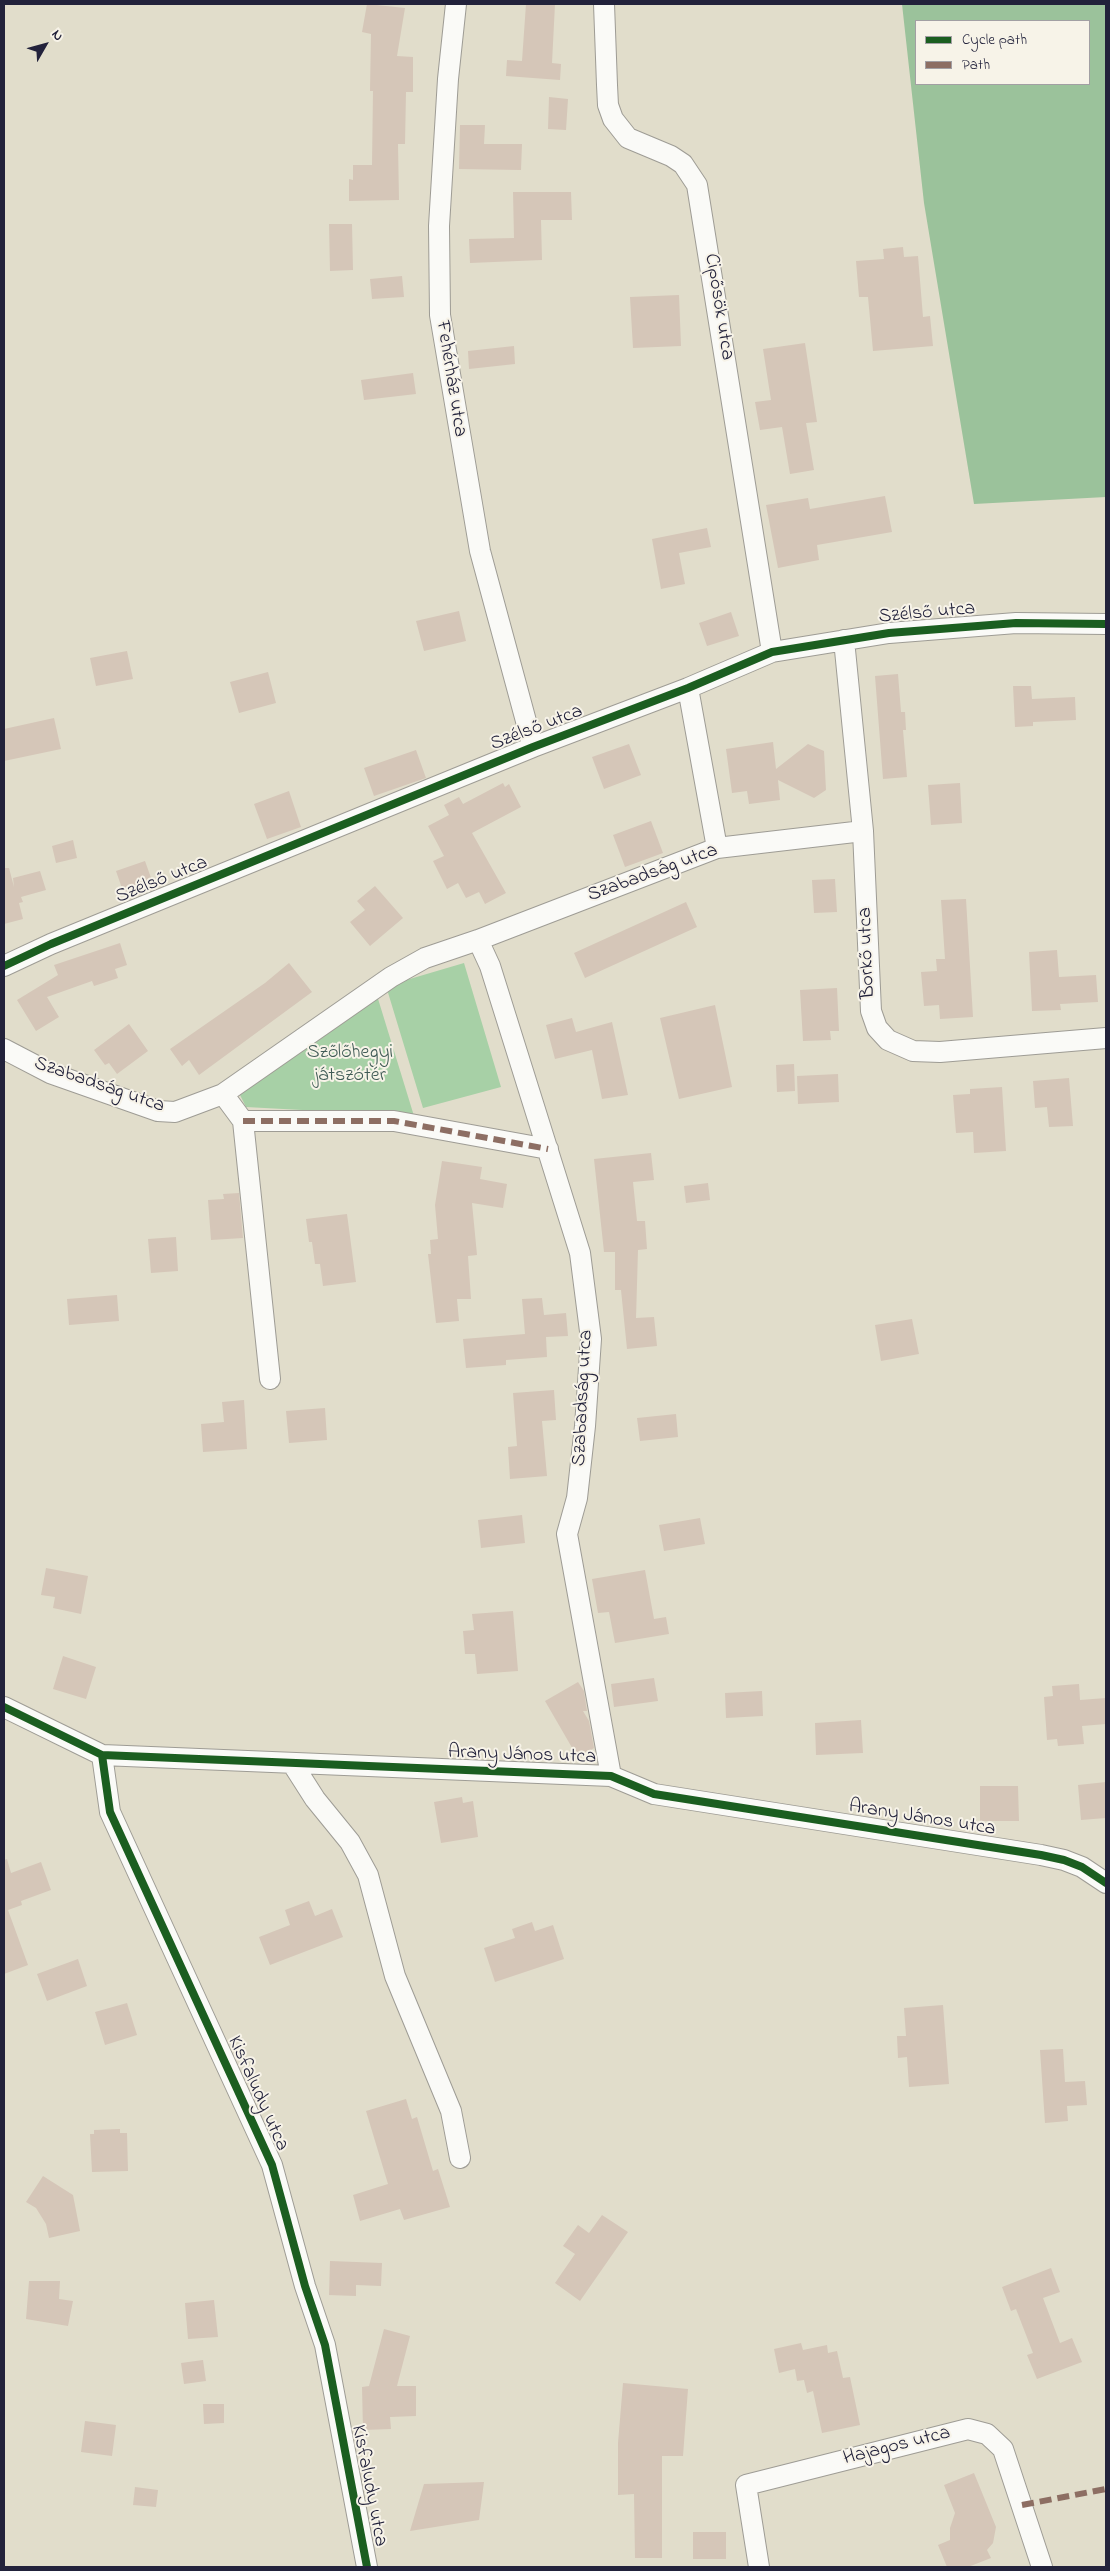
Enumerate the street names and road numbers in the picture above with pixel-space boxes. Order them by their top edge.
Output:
street label: Cipősök utca [698,252,738,362]
street label: Fehérház utca [429,319,471,439]
street label: Szélső utca [878,598,976,630]
street label: Szélső utca [487,700,587,758]
street label: Szabadság utca [585,839,721,909]
street label: Szélső utca [113,852,211,910]
street label: Borkő utca [854,907,882,999]
street label: Szabadság utca [30,1052,168,1120]
street label: Szabadság utca [568,1329,600,1467]
street label: Arany János utca [447,1741,597,1771]
street label: Arany János utca [847,1796,997,1842]
street label: Kisfaludy utca [221,2033,293,2155]
street label: Hajagos utca [841,2422,953,2472]
street label: Kisfaludy utca [344,2423,392,2549]

